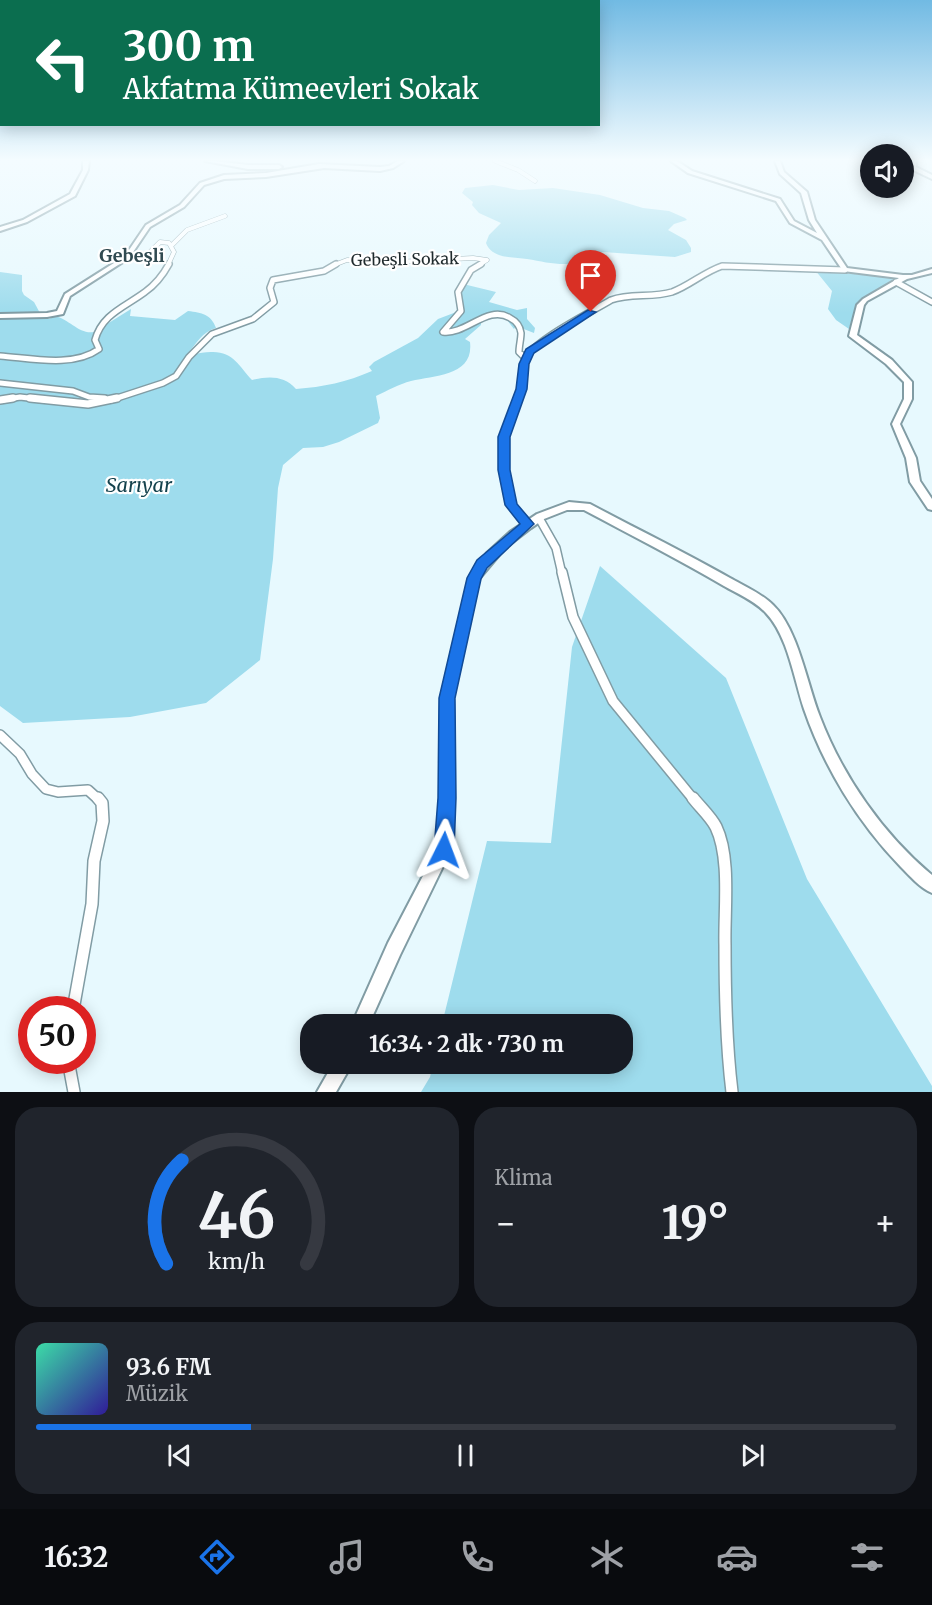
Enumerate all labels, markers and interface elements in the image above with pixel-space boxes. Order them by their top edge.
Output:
text: 300 m [123,20,255,72]
icon: left [24,24,102,102]
text: Akfatma Kümeevleri Sokak [123,72,479,106]
map controls [860,144,914,198]
button: sound [860,144,914,198]
district label: Gebeşli [99,244,165,267]
street label: Gebeşli Sokak [351,248,460,270]
pin [565,250,616,312]
icon: arrive [574,259,607,292]
park label: Sarıyar [106,472,173,497]
position arrow [412,818,476,882]
speed limit sign: 50 [18,996,96,1074]
text: 16:34 · 2 dk · 730 m [369,1030,564,1058]
text: Klima [495,1165,552,1190]
text: 46 [198,1177,276,1255]
text: 19° [662,1195,729,1251]
text: − [495,1203,517,1244]
text: + [874,1203,896,1244]
text: km/h [208,1248,265,1275]
text: 93.6 FM [126,1353,211,1381]
text: Müzik [126,1381,188,1406]
icon: previous [163,1439,196,1472]
icon: pause [449,1439,482,1472]
icon: next [736,1439,769,1472]
icon: directions [196,1536,238,1578]
icon: music [326,1536,368,1578]
icon: phone [456,1536,498,1578]
icon: climate [586,1536,628,1578]
icon: car [716,1536,758,1578]
icon: filters [846,1536,888,1578]
text: 16:32 [44,1540,108,1574]

